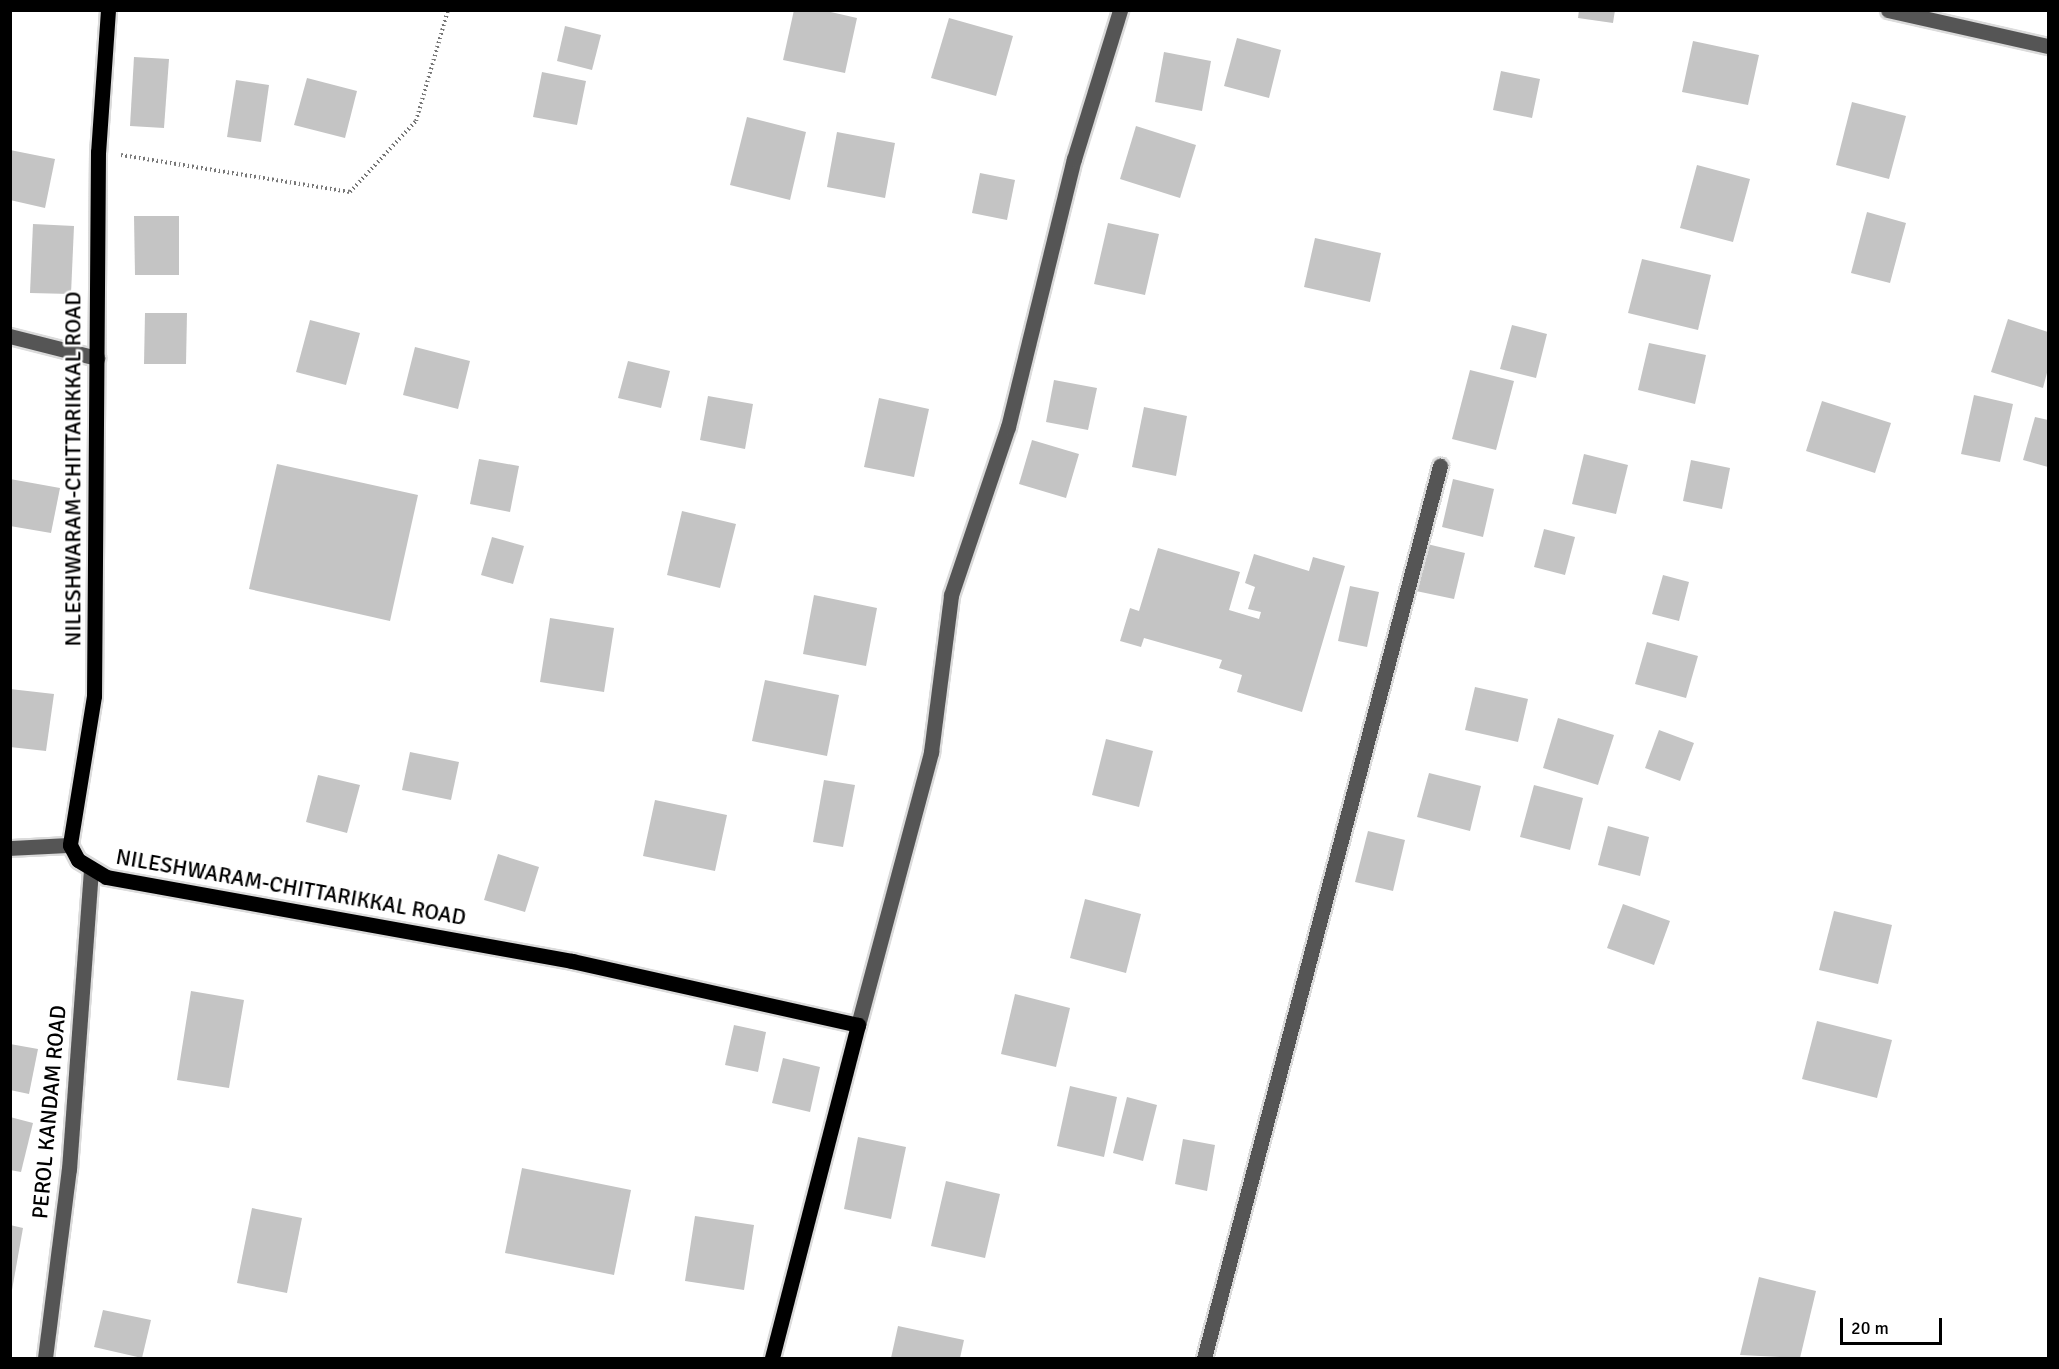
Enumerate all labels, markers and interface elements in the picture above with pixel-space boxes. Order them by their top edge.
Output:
street label: NILESHWARAM-CHITTARIKKAL ROAD [60,291,86,647]
street label: NILESHWARAM-CHITTARIKKAL ROAD [114,843,468,931]
street label: PEROL KANDAM ROAD [26,1004,72,1220]
scale bar [1843,1306,1945,1344]
text: 20 m [1851,1317,1889,1339]

